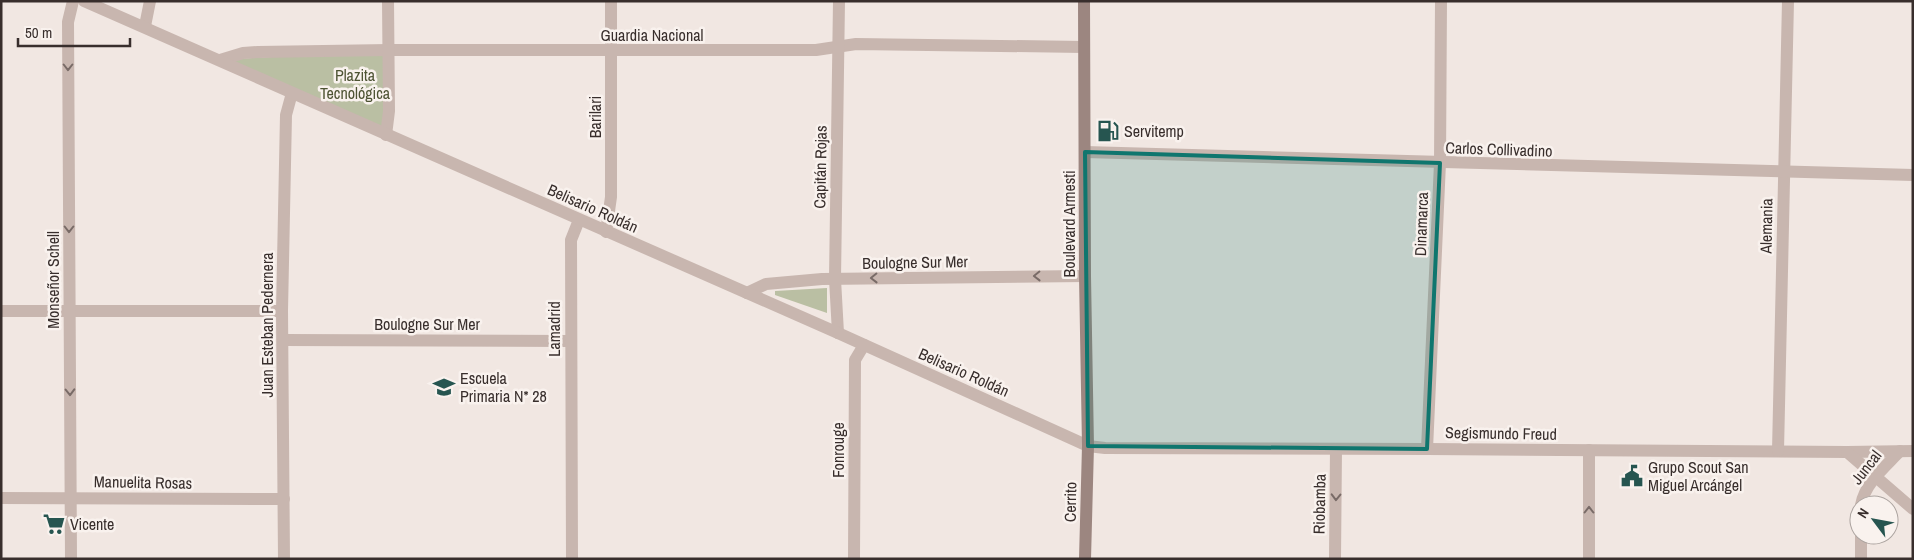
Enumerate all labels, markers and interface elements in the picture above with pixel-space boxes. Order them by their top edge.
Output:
scale bar [18,15,130,47]
text: 50 m [25,22,52,43]
street label: Guardia Nacional [601,24,703,46]
one-way arrow [63,64,73,71]
park label: Plazita Tecnológica [320,64,391,104]
street label: Barilari [584,96,606,138]
fuel station icon: Servitemp [1095,118,1121,144]
place label: Servitemp [1124,120,1184,142]
street label: Capitán Rojas [808,125,832,209]
street label: Carlos Collivadino [1445,136,1553,162]
street label: Boulevard Armesti [1058,170,1080,278]
street label: Belisario Roldán [544,178,642,238]
street label: Dinamarca [1409,191,1433,256]
street label: Alemania [1755,197,1777,255]
one-way arrow [64,226,74,234]
street label: Monseñor Schell [42,231,64,329]
street label: Boulogne Sur Mer [862,250,969,274]
street label: Juan Esteban Pedernera [256,252,278,398]
one-way arrow [1032,271,1040,281]
one-way arrow [870,273,878,283]
street label: Lamadrid [543,301,565,357]
street label: Boulogne Sur Mer [374,313,481,335]
street label: Belisario Roldán [915,342,1013,402]
place label: Escuela Primaria N* 28 [460,367,547,407]
school or university icon: Escuela Primaria N* 28 [431,374,457,400]
one-way arrow [65,388,75,396]
street label: Segismundo Freud [1445,421,1557,445]
street label: Fonrouge [827,422,849,478]
street label: Juncal [1846,445,1886,489]
place label: Grupo Scout San Miguel Arcángel [1648,456,1749,496]
public building icon: Grupo Scout San Miguel Arcángel [1619,463,1645,489]
street label: Manuelita Rosas [94,470,192,494]
street label: Riobamba [1307,473,1331,534]
street label: Cerrito [1059,482,1081,522]
one-way arrow [1331,494,1341,502]
north arrow [1849,495,1899,545]
text: N [1853,505,1873,521]
one-way arrow [1584,506,1594,514]
supermarket icon: Vicente [41,511,67,537]
place label: Vicente [70,513,114,535]

